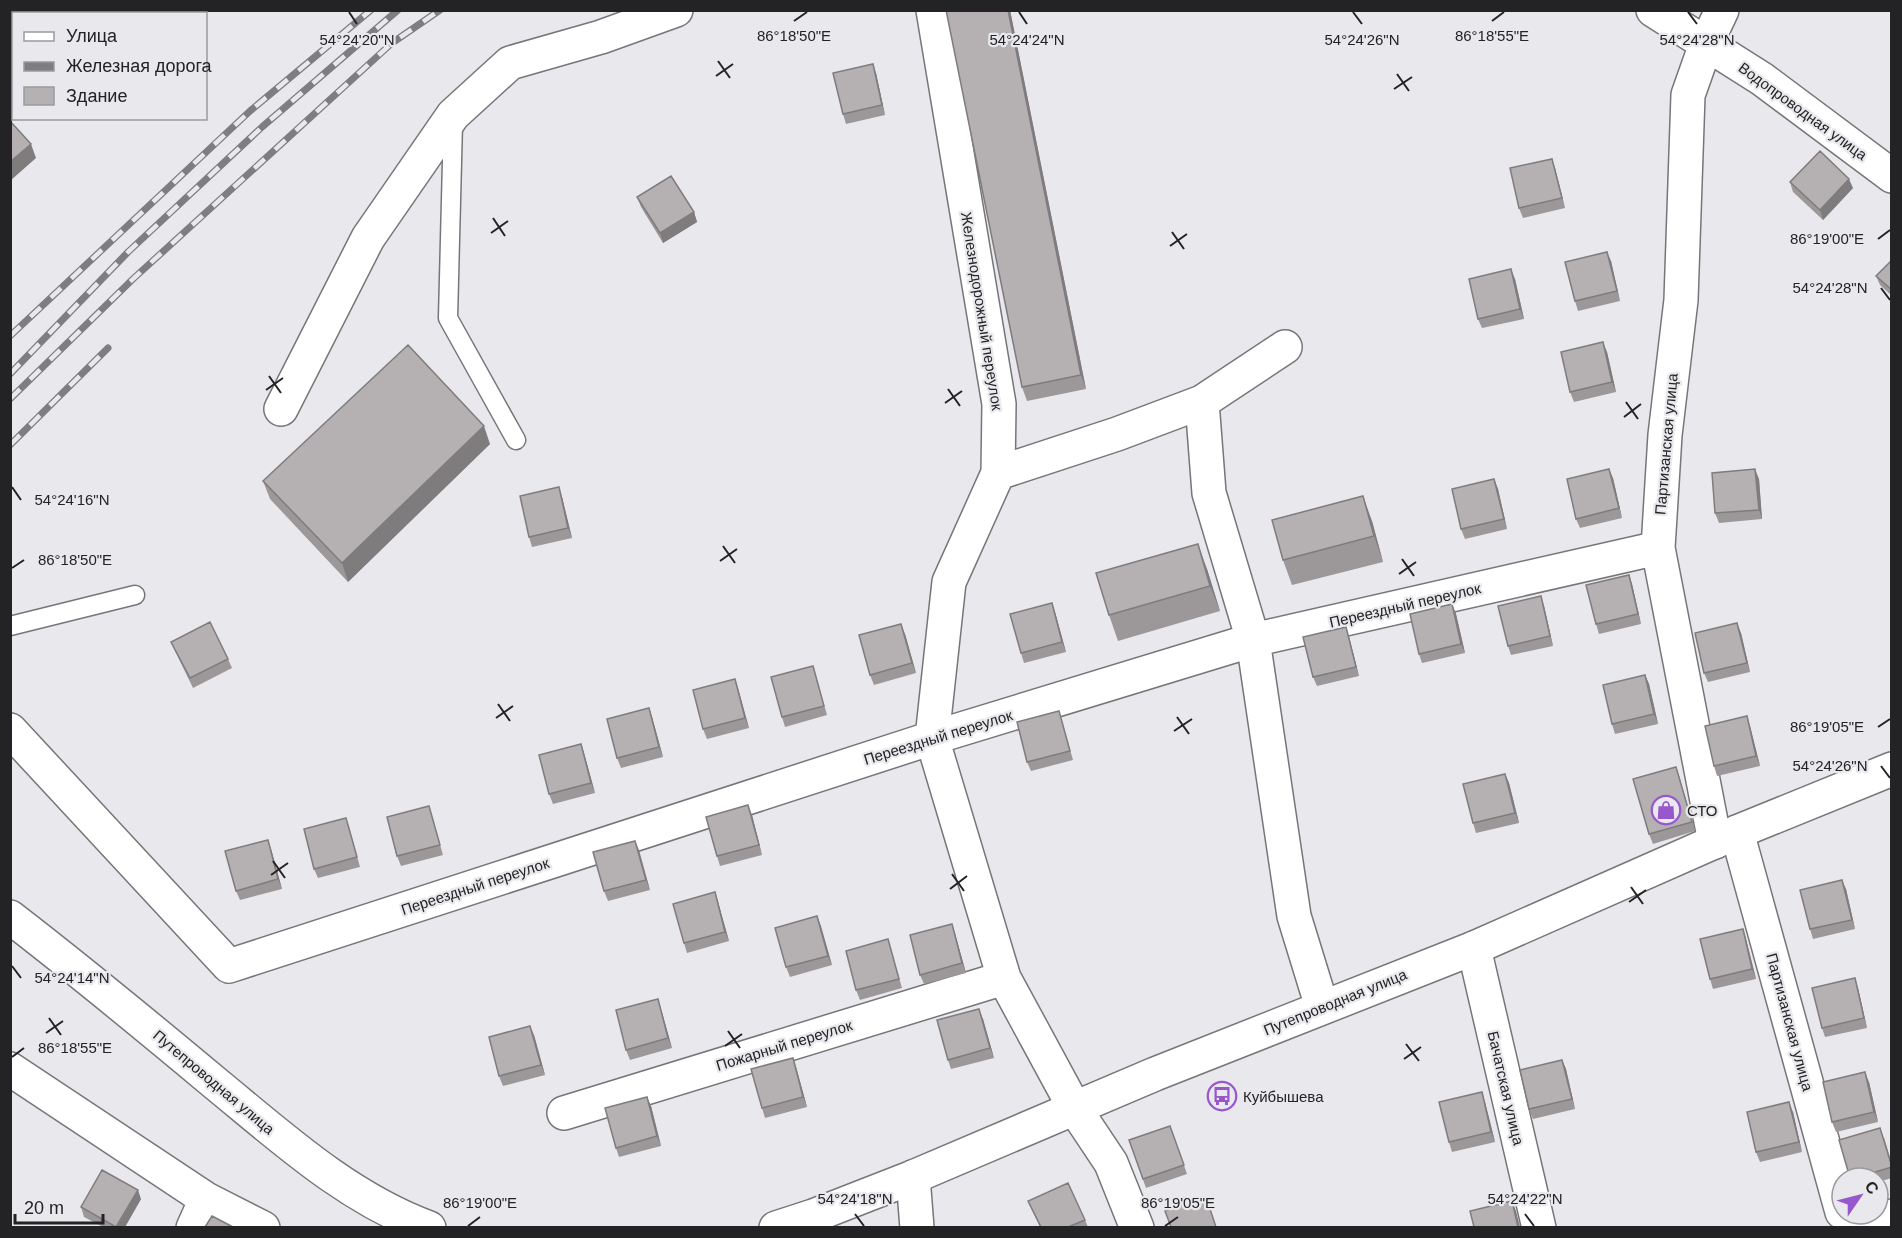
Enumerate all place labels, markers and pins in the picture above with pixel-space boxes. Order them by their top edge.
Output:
shop icon: СТО [1650,794,1682,826]
place label: СТО [1687,802,1718,819]
bus stop icon: Куйбышева [1206,1080,1238,1112]
place label: Куйбышева [1243,1088,1324,1105]

